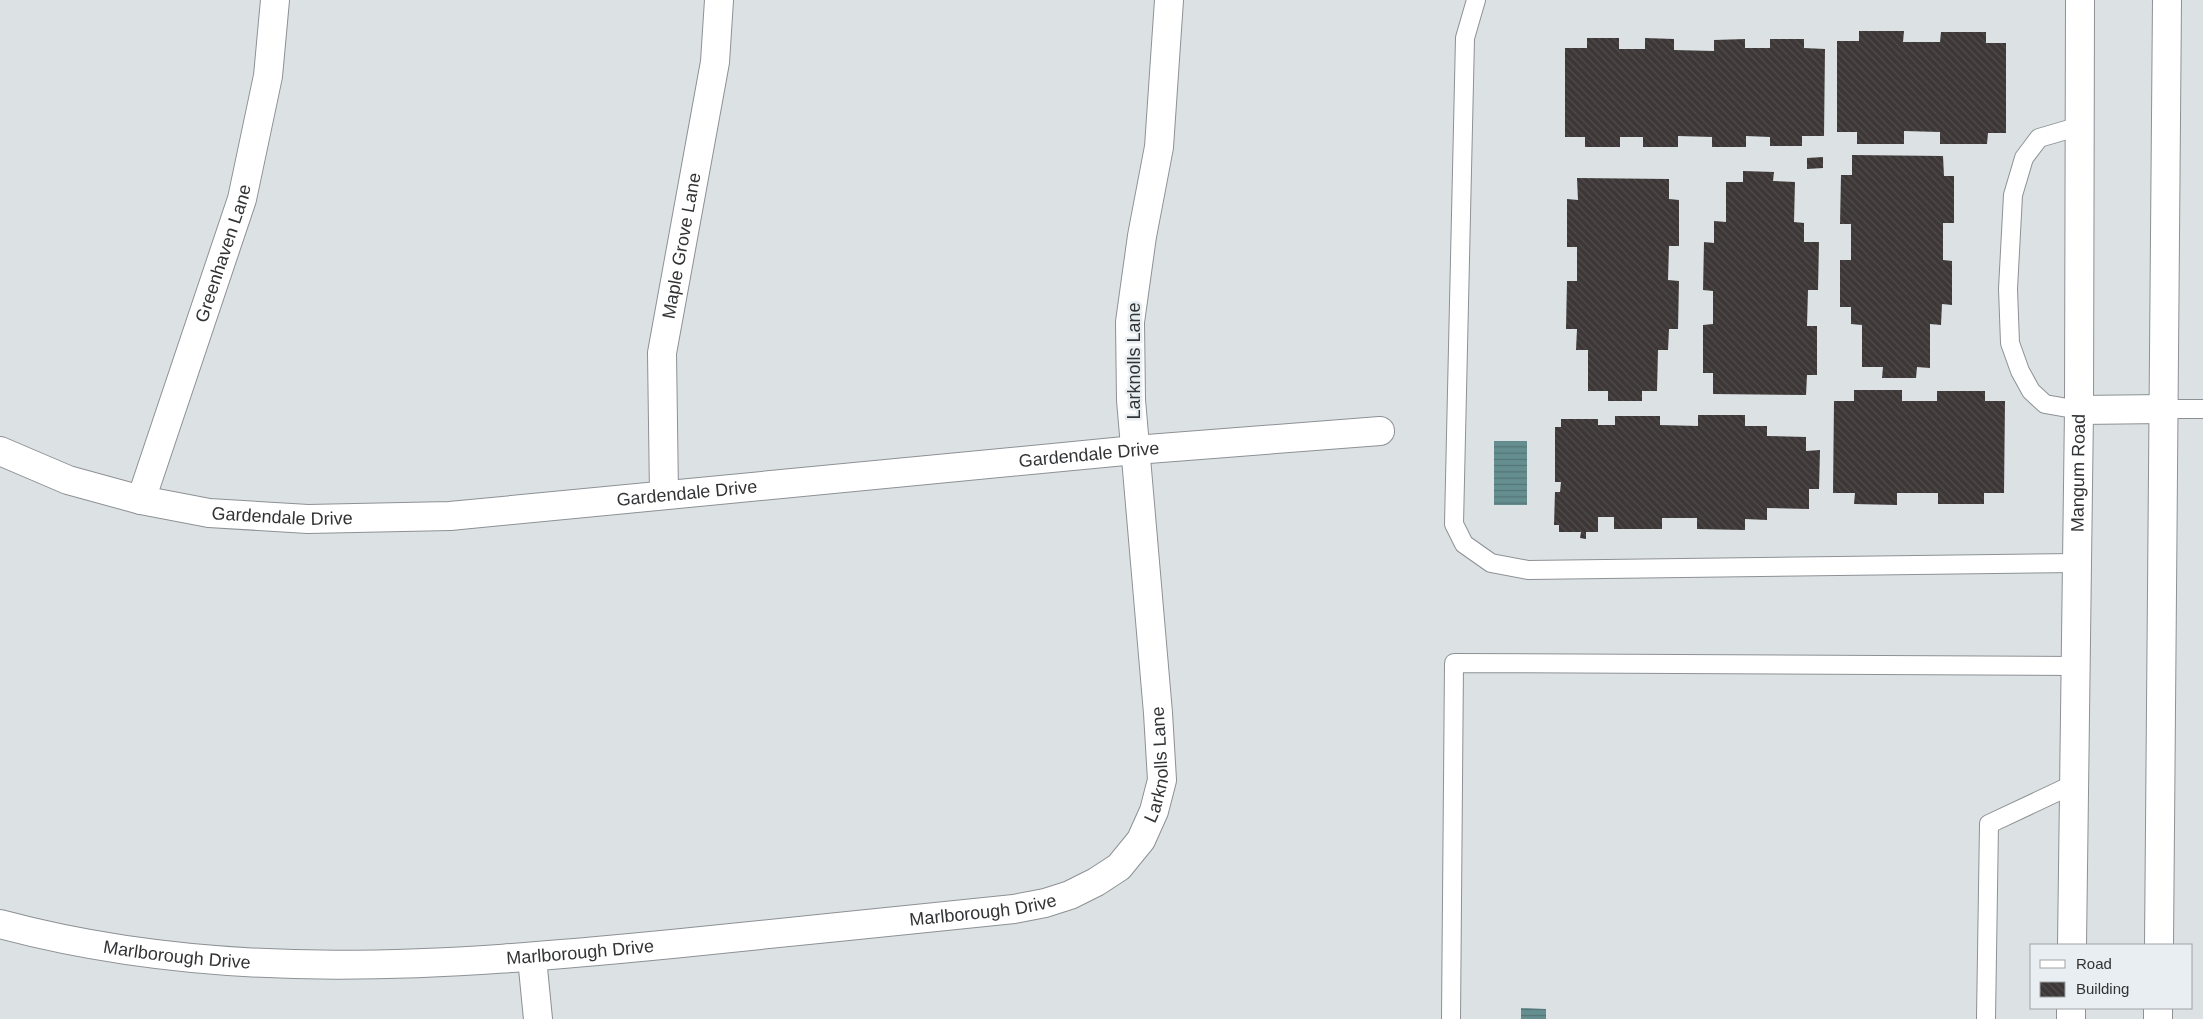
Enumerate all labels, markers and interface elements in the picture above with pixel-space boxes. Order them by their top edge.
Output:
street label: Maple Grove Lane [658,171,705,320]
street label: Greenhaven Lane [191,183,255,325]
street label: Larknolls Lane [1124,302,1144,420]
street label: Mangum Road [2067,414,2089,532]
street label: Gardendale Drive [1018,438,1160,471]
street label: Gardendale Drive [616,476,758,510]
street label: Gardendale Drive [211,503,353,529]
street label: Larknolls Lane [1140,706,1172,826]
street label: Marlborough Drive [908,890,1059,930]
street label: Marlborough Drive [506,936,655,968]
street label: Marlborough Drive [102,937,251,972]
legend [2030,944,2193,1009]
text: Road [2076,955,2112,972]
text: Building [2076,980,2129,997]

